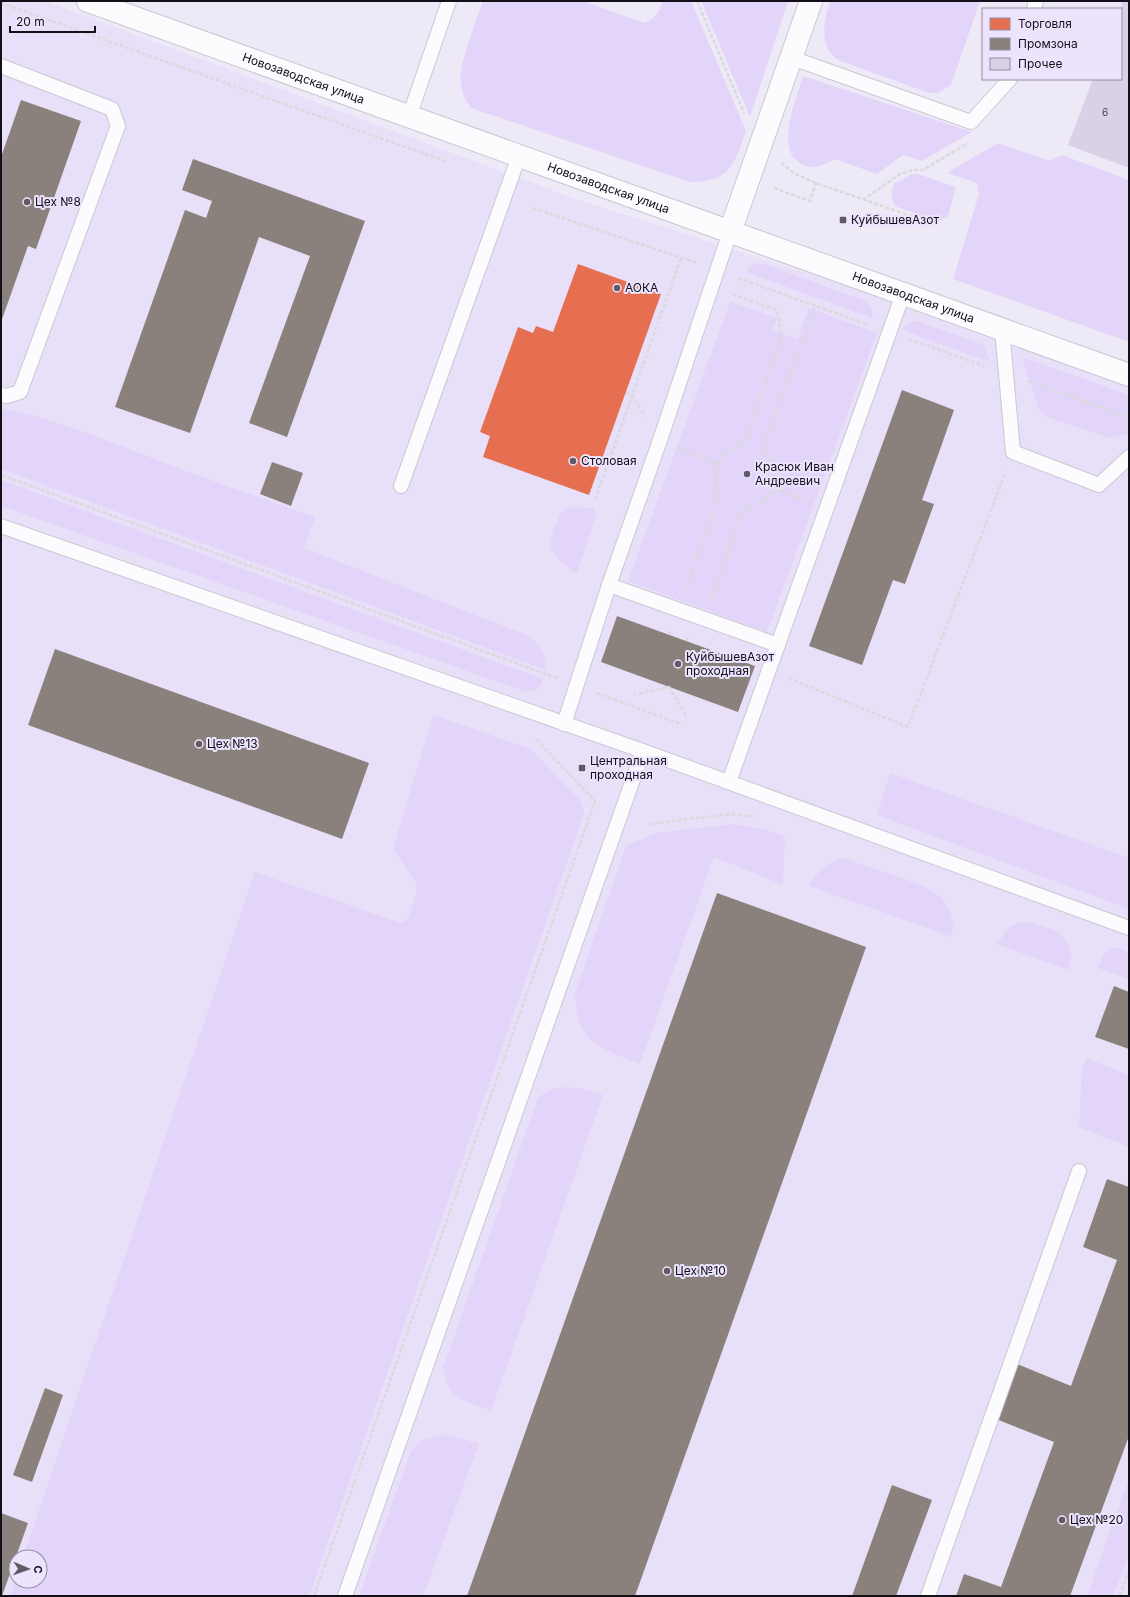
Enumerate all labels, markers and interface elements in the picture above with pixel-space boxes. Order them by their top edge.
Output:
scale bar [10,8,95,34]
legend [982,8,1122,80]
text: 20 m [16,14,45,29]
text: Торговля [1018,16,1072,31]
text: Промзона [1018,36,1078,51]
street label: Новозаводская улица [241,49,367,107]
text: Прочее [1018,56,1063,71]
house number: 6 [1102,106,1108,118]
street label: Новозаводская улица [546,159,672,216]
place label: Цех №8 [35,194,81,209]
marker: Цех №8 [22,197,32,207]
place label: КуйбышевАзот [851,212,939,227]
marker: КуйбышевАзот [838,215,848,225]
street label: Новозаводская улица [850,268,977,326]
place label: АОКА [625,280,658,295]
marker: АОКА [612,283,622,293]
place label: Столовая [581,453,637,468]
marker: Столовая [568,456,578,466]
place label: Красюк Иван Андреевич [755,459,834,488]
marker: Красюк Иван Андреевич [742,469,752,479]
place label: КуйбышевАзот проходная [686,649,774,678]
marker: КуйбышевАзот проходная [673,659,683,669]
place label: Цех №13 [207,736,258,751]
marker: Цех №13 [194,739,204,749]
place label: Центральная проходная [590,753,667,782]
marker: Центральная проходная [577,763,587,773]
place label: Цех №10 [675,1263,726,1278]
marker: Цех №10 [662,1266,672,1276]
place label: Цех №20 [1070,1512,1123,1527]
marker: Цех №20 [1057,1515,1067,1525]
north arrow [8,1549,48,1589]
text: С [31,1565,45,1574]

